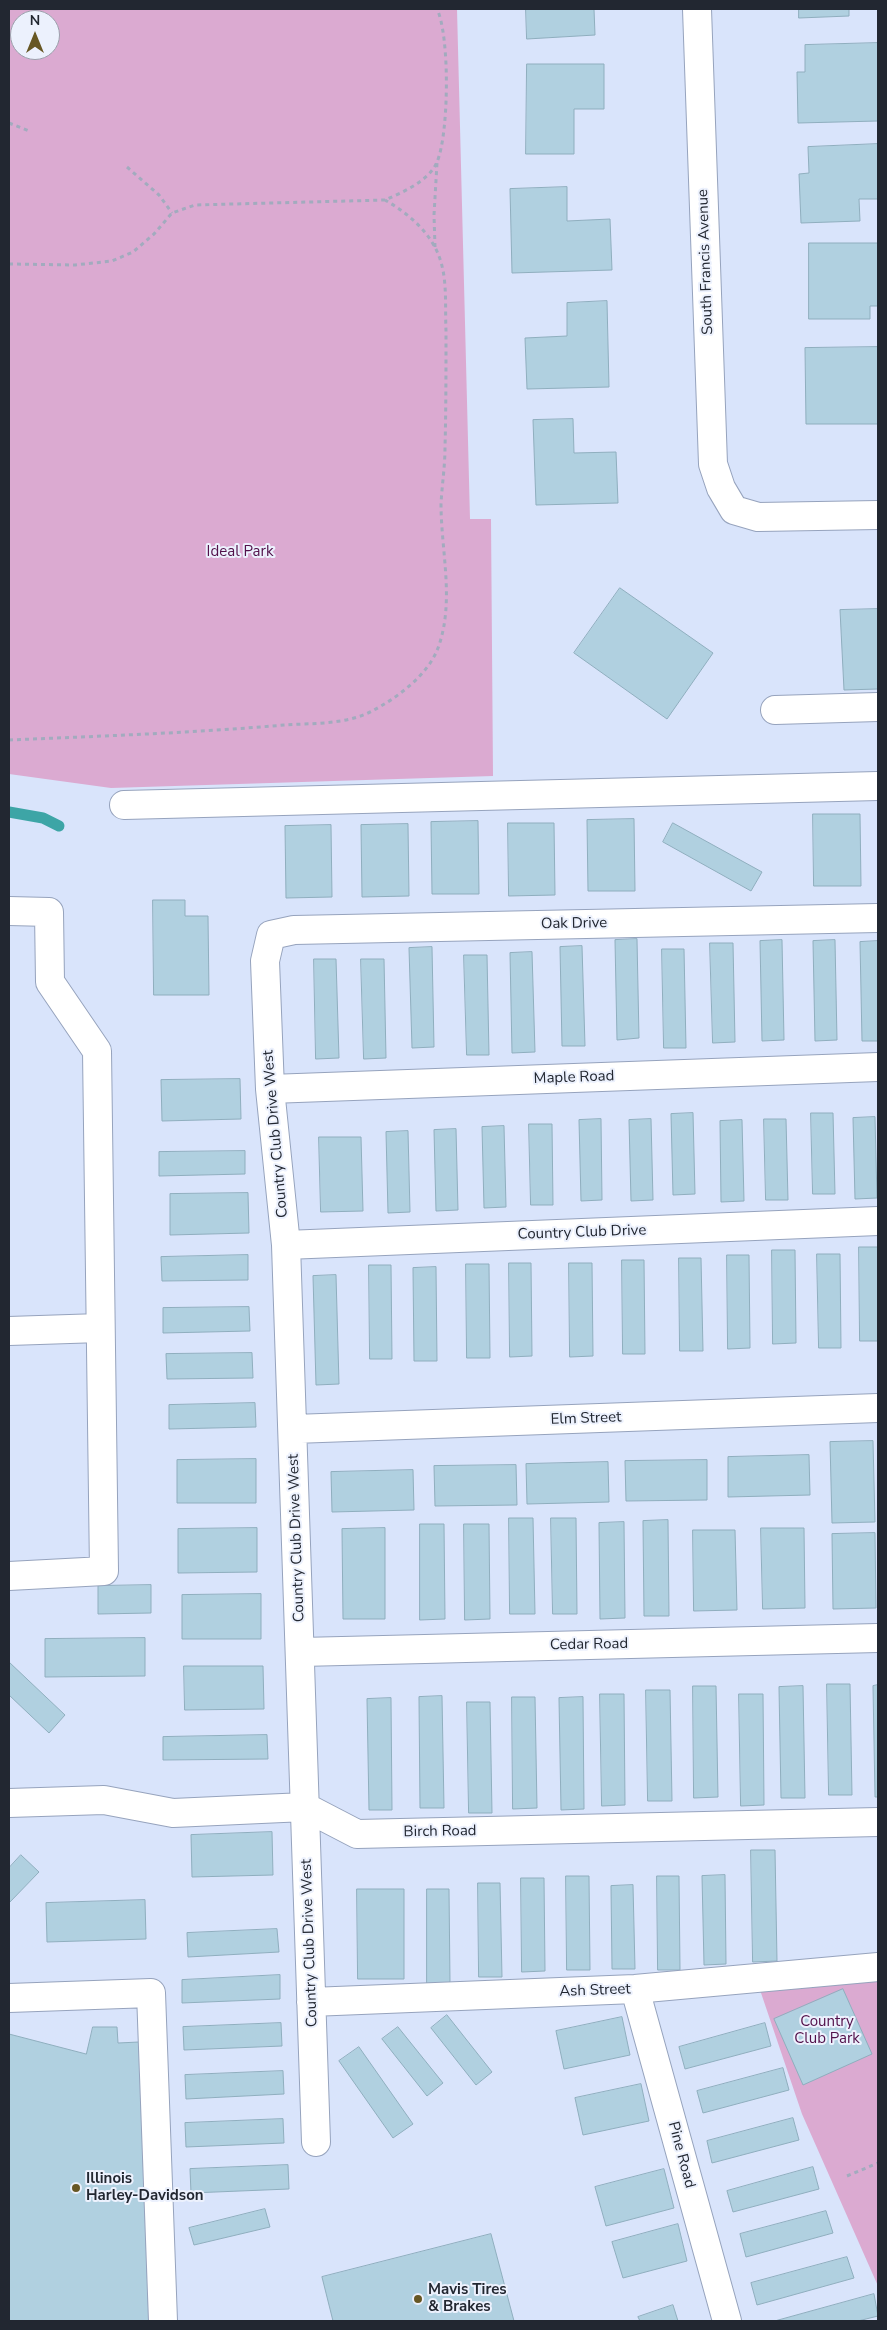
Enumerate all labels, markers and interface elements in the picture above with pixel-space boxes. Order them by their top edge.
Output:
north arrow [10,10,60,60]
text: N [30,11,40,30]
street label: South Francis Avenue [694,189,718,335]
park label: Ideal Park [207,543,273,561]
street label: Oak Drive [541,914,607,934]
street label: Country Club Drive West [260,1049,292,1219]
street label: Maple Road [533,1068,615,1088]
street label: Country Club Drive [517,1222,647,1244]
street label: Elm Street [550,1409,622,1429]
street label: Country Club Drive West [285,1454,309,1622]
street label: Cedar Road [550,1635,628,1655]
street label: Birch Road [403,1822,477,1842]
street label: Country Club Drive West [298,1859,322,2027]
street label: Ash Street [559,1981,631,2001]
park label: Country Club Park [794,2013,860,2048]
street label: Pine Road [663,2120,699,2190]
place label: Illinois Harley-Davidson [86,2170,204,2205]
marker: Illinois Harley-Davidson [70,2182,82,2194]
place label: Mavis Tires & Brakes [428,2281,507,2316]
marker: Mavis Tires & Brakes [412,2293,424,2305]

